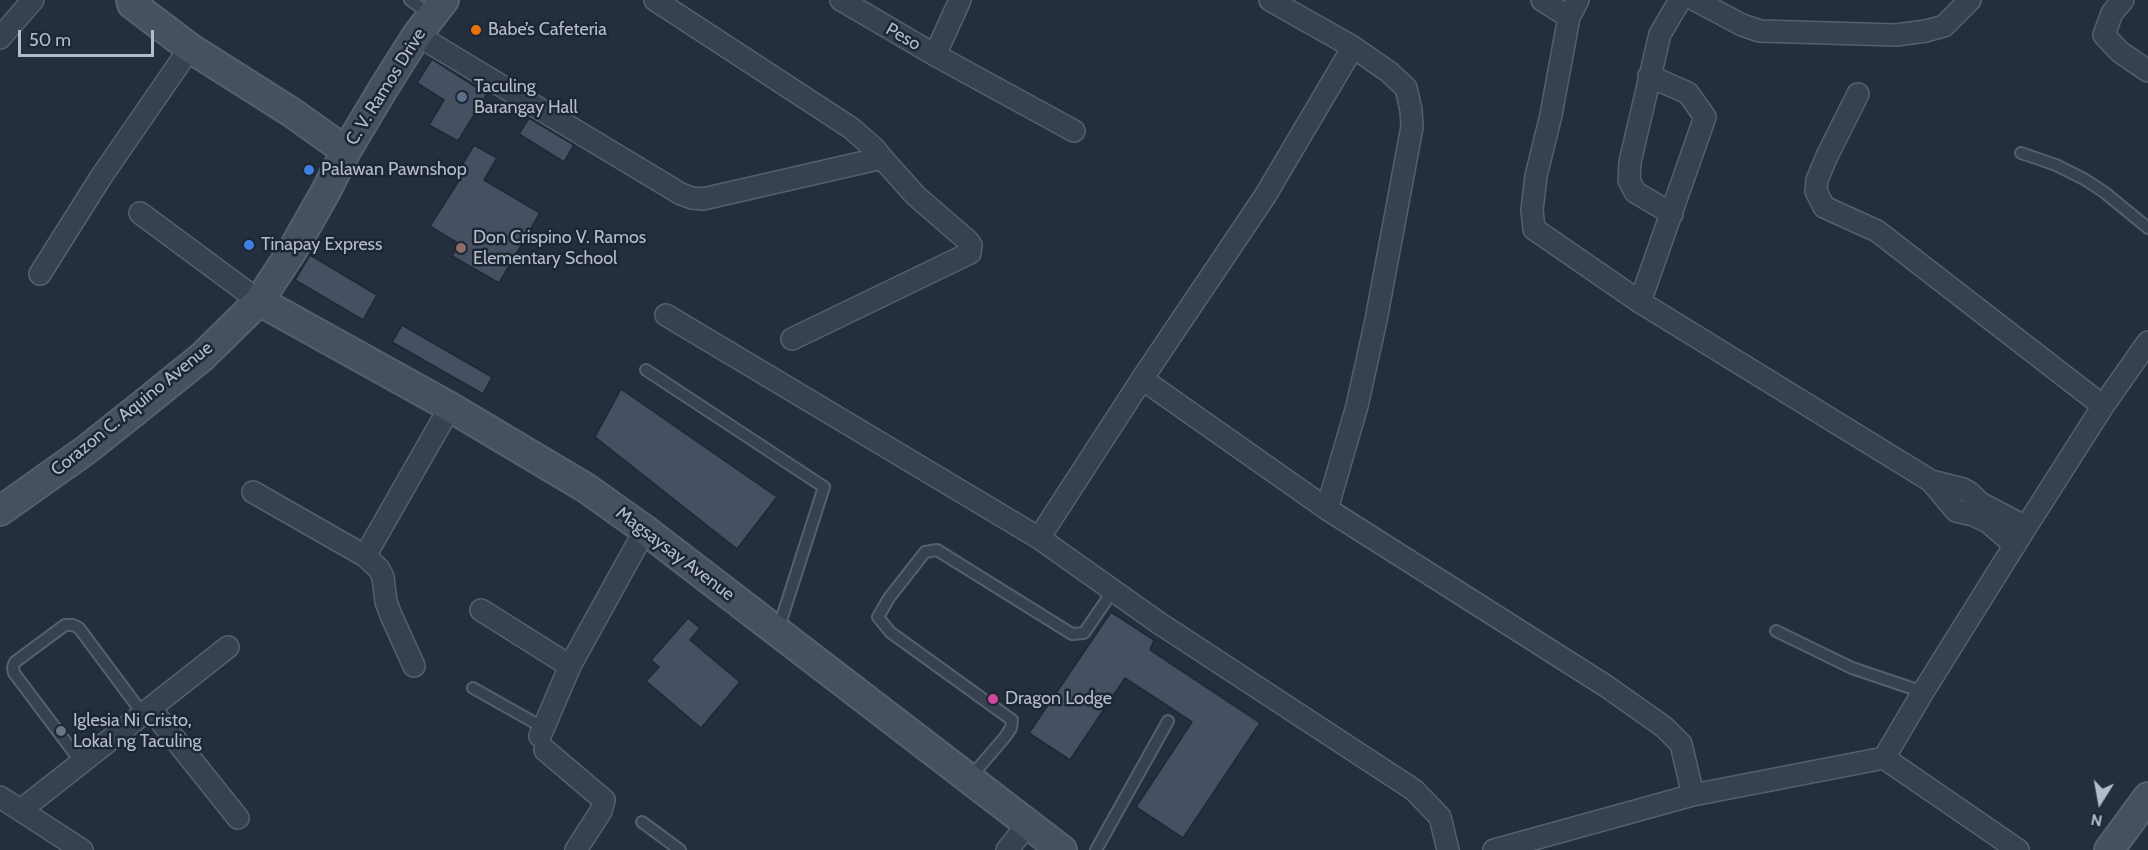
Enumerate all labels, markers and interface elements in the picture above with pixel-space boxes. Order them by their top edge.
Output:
scale bar [21,18,158,56]
street label: Peso [882,18,924,56]
place label: Babe’s Cafeteria [488,19,607,41]
marker: Babe’s Cafeteria [469,23,483,37]
street label: C. V. Ramos Drive [341,25,431,149]
text: 50 m [29,29,71,51]
place label: Taculing Barangay Hall [474,76,578,118]
marker: Taculing Barangay Hall [455,90,469,104]
place label: Palawan Pawnshop [321,159,467,181]
marker: Palawan Pawnshop [302,163,316,177]
place label: Don Crispino V. Ramos Elementary School [473,227,646,270]
place label: Tinapay Express [261,234,382,256]
marker: Tinapay Express [242,238,256,252]
marker: Don Crispino V. Ramos Elementary School [454,241,468,255]
street label: Corazon C. Aquino Avenue [47,337,217,481]
street label: Magsaysay Avenue [611,502,739,606]
place label: Dragon Lodge [1005,688,1112,710]
marker: Dragon Lodge [986,692,1000,706]
place label: Iglesia Ni Cristo, Lokal ng Taculing [73,710,202,752]
marker: Iglesia Ni Cristo, Lokal ng Taculing [54,724,68,738]
north arrow [2070,772,2130,832]
text: N [2089,810,2104,831]

